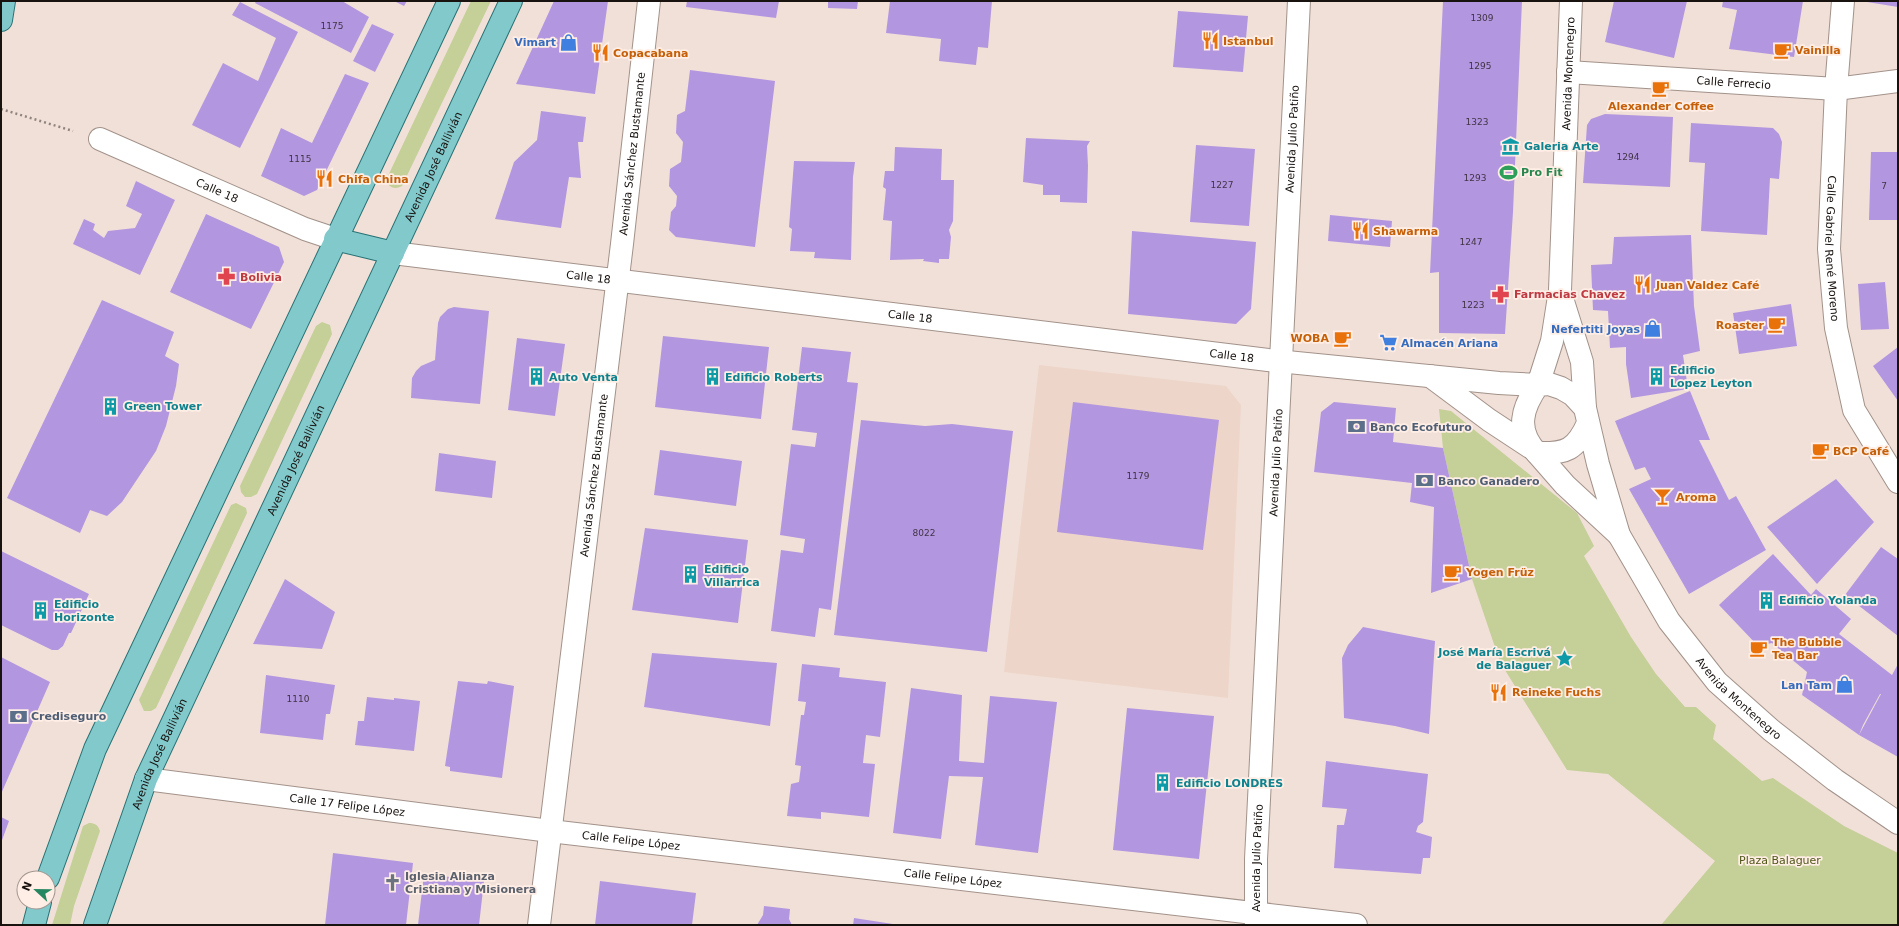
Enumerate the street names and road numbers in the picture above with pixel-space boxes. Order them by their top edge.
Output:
street label: Avenida Montenegro [1560,16,1577,131]
street label: Avenida Sánchez Bustamante [617,71,648,236]
street label: Calle Ferrecio [1696,74,1772,91]
street label: Avenida Julio Patiño [1283,84,1301,193]
street label: Avenida José Ballivián [402,109,465,224]
street label: Calle 18 [194,175,240,205]
street label: Calle Gabriel René Moreno [1822,175,1842,322]
street label: Calle 18 [565,268,612,286]
street label: Calle 18 [887,307,933,325]
street label: Calle 18 [1209,346,1255,365]
street label: Avenida Sánchez Bustamante [577,393,610,558]
street label: Avenida José Ballivián [264,403,327,517]
street label: Avenida Julio Patiño [1267,408,1285,517]
street label: Avenida Montenegro [1693,654,1784,742]
street label: Avenida José Ballivián [129,696,189,811]
street label: Calle 17 Felipe López [289,791,406,819]
street label: Avenida Julio Patiño [1249,803,1265,912]
street label: Calle Felipe López [581,828,681,853]
street label: Calle Felipe López [903,866,1003,890]

